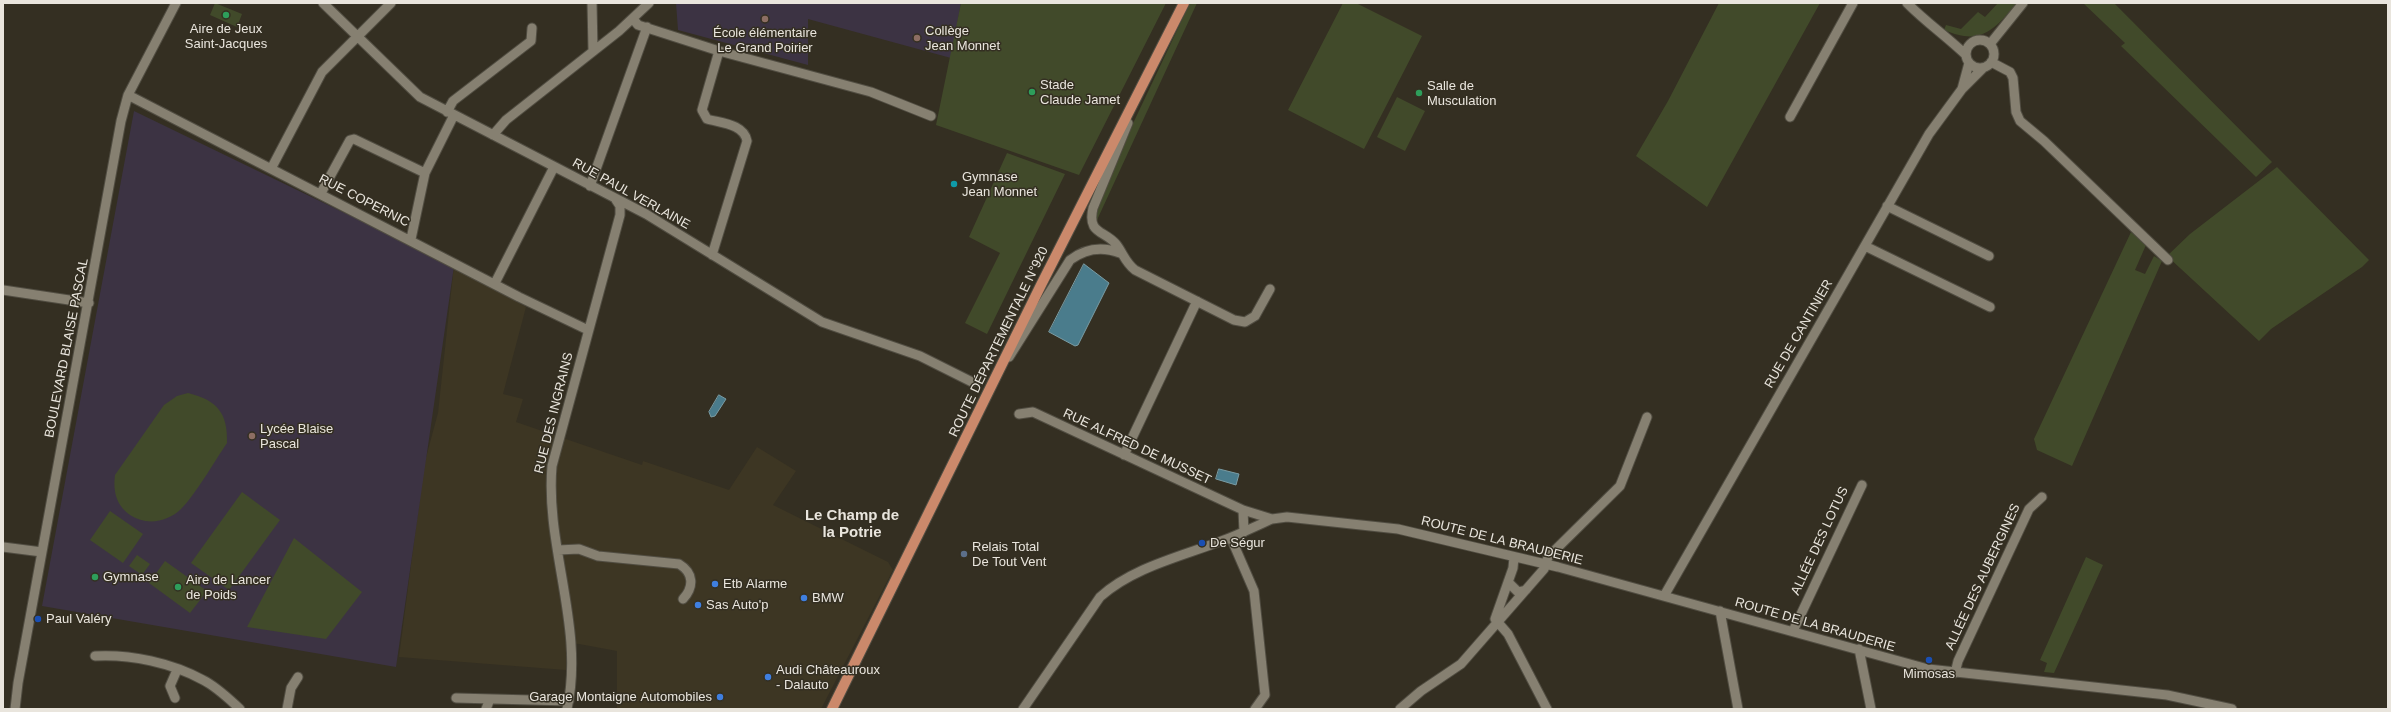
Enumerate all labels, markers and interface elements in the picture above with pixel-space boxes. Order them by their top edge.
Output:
marker: Aire de Jeux Saint-Jacques [221,10,231,20]
marker: École élémentaire Le Grand Poirier [760,14,770,24]
place label: Aire de Jeux Saint-Jacques [185,21,267,52]
place label: Collège Jean Monnet [925,23,1000,54]
place label: École élémentaire Le Grand Poirier [713,25,817,56]
marker: Collège Jean Monnet [912,33,922,43]
place label: Stade Claude Jamet [1040,77,1120,108]
place label: Salle de Musculation [1427,78,1496,109]
marker: Stade Claude Jamet [1027,87,1037,97]
marker: Salle de Musculation [1414,88,1424,98]
street label: RUE PAUL VERLAINE [570,155,692,233]
place label: Gymnase Jean Monnet [962,169,1037,200]
street label: RUE COPERNIC [316,171,412,231]
marker: Gymnase Jean Monnet [949,179,959,189]
street label: ROUTE DÉPARTEMENTALE N°920 [946,244,1052,440]
street label: BOULEVARD BLAISE PASCAL [42,257,92,439]
street label: RUE DE CANTINIER [1762,277,1836,391]
street label: RUE DES INGRAINS [531,351,577,475]
street label: RUE ALFRED DE MUSSET [1060,406,1214,488]
place label: Lycée Blaise Pascal [260,421,333,452]
marker: Lycée Blaise Pascal [247,431,257,441]
street label: ALLÉE DES LOTUS [1788,484,1852,598]
street label: ALLÉE DES AUBERGINES [1942,501,2024,653]
district label: Le Champ de la Potrie [805,507,899,542]
street label: ROUTE DE LA BRAUDERIE [1420,513,1584,569]
place label: De Ségur [1210,535,1265,551]
marker: De Ségur [1197,538,1207,548]
place label: Relais Total De Tout Vent [972,539,1046,570]
marker: Relais Total De Tout Vent [959,549,969,559]
place label: Gymnase [103,569,159,585]
marker: Gymnase [90,572,100,582]
place label: Aire de Lancer de Poids [186,572,271,603]
place label: Etb Alarme [723,576,787,592]
marker: Etb Alarme [710,579,720,589]
marker: Aire de Lancer de Poids [173,582,183,592]
place label: BMW [812,590,844,606]
marker: BMW [799,593,809,603]
street label: ROUTE DE LA BRAUDERIE [1733,595,1897,655]
place label: Sas Auto'p [706,597,768,613]
marker: Sas Auto'p [693,600,703,610]
place label: Paul Valéry [46,611,112,627]
marker: Paul Valéry [33,614,43,624]
marker: Mimosas [1924,655,1934,665]
place label: Audi Châteauroux - Dalauto [776,662,880,693]
place label: Mimosas [1903,666,1955,682]
marker: Audi Châteauroux - Dalauto [763,672,773,682]
place label: Garage Montaigne Automobiles [529,689,712,705]
marker: Garage Montaigne Automobiles [715,692,725,702]

